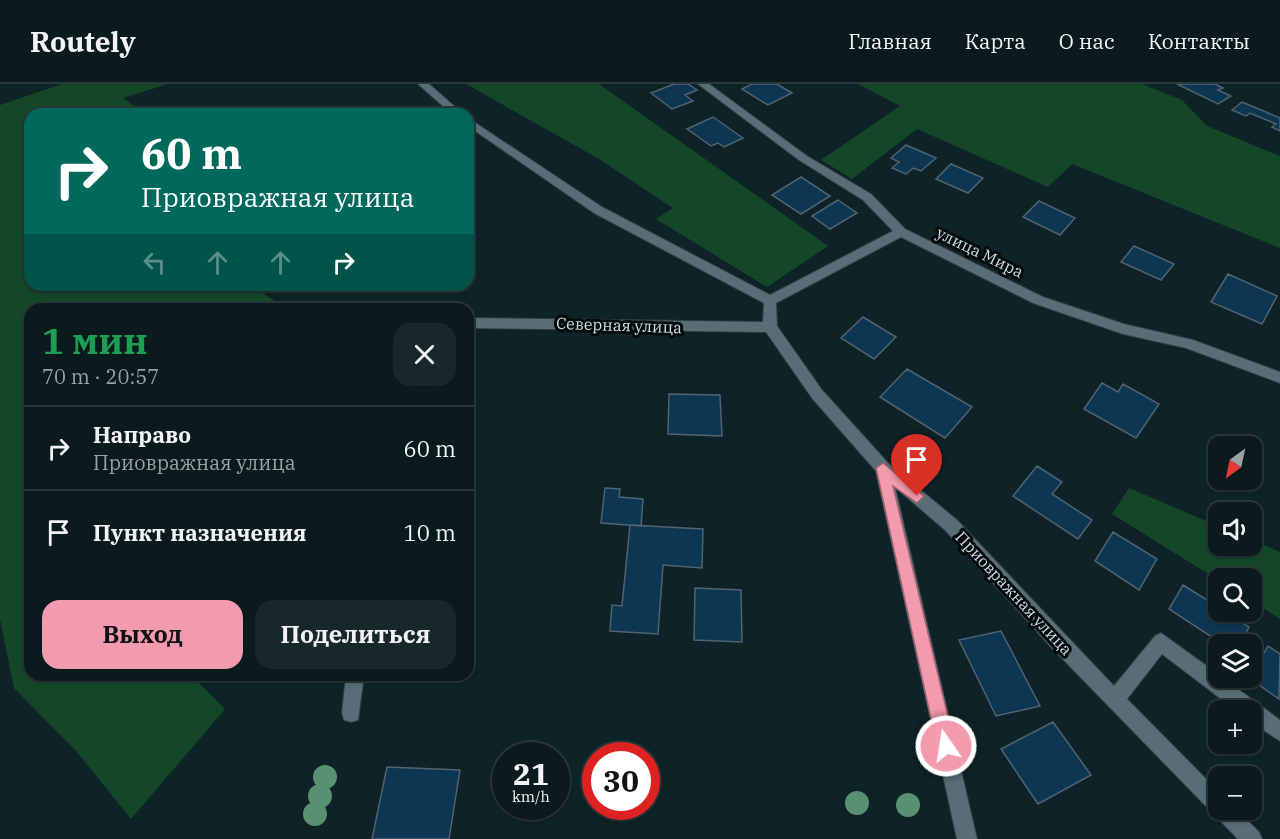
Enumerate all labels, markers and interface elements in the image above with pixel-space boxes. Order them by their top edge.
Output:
text: Routely [30,23,136,60]
text: Главная [848,27,932,55]
text: Карта [965,27,1026,55]
text: О нас [1059,27,1115,55]
text: Контакты [1148,27,1250,55]
text: 60 m [141,126,242,181]
icon: right [42,132,120,210]
text: Приовражная улица [141,179,414,214]
street label: улица Мира [933,222,1027,282]
icon: left [138,246,171,279]
icon: ahead [201,246,234,279]
icon: ahead [264,246,297,279]
icon: right [327,246,360,279]
street label: Северная улица [556,313,683,337]
text: 1 мин [42,317,148,364]
button: close [393,323,456,386]
text: 70 m · 20:57 [42,363,159,390]
text: Направо [93,420,191,449]
icon: right [42,432,75,465]
text: 60 m [404,434,456,463]
pin [891,434,942,496]
north arrow [1208,436,1262,490]
map controls [1208,436,1262,820]
icon: arrive [900,443,933,476]
text: Приовражная улица [93,449,296,476]
button: sound [1208,502,1262,556]
icon: arrive [42,516,75,549]
text: Пункт назначения [93,518,307,547]
text: 10 m [404,518,456,547]
street label: Приовражная улица [951,527,1077,659]
button: search [1208,568,1262,622]
button: Выход [42,600,243,669]
button: Поделиться [255,600,456,669]
button: layers [1208,634,1262,688]
button: + [1208,700,1262,754]
position arrow [914,714,978,778]
speed limit sign: 30 [582,742,660,820]
text: 21 [513,754,549,793]
button: − [1208,766,1262,820]
text: km/h [512,787,550,806]

